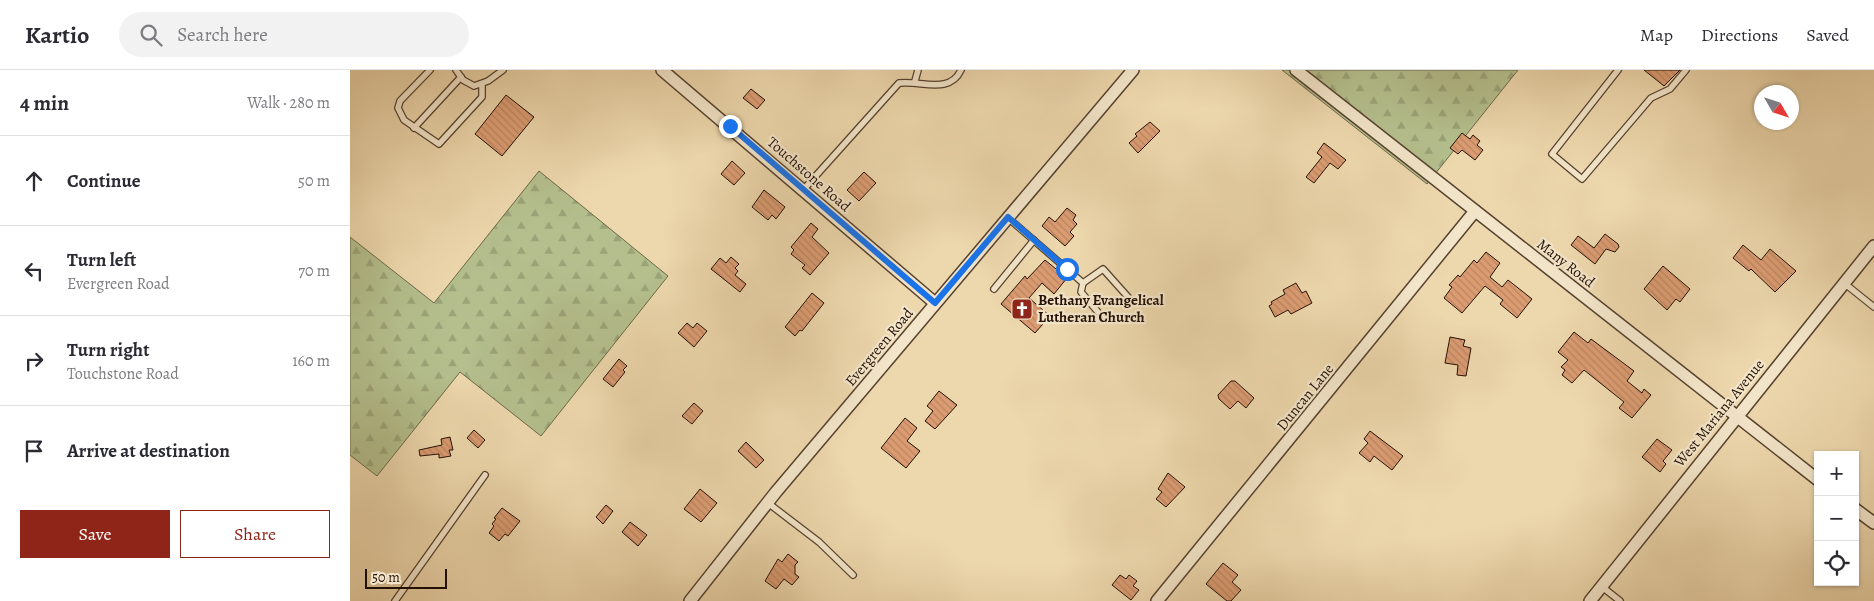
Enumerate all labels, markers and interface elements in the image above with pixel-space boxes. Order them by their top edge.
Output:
search box [119,12,469,57]
text: Kartio [25,19,89,51]
icon: search [137,21,165,49]
text: Search here [177,22,268,48]
text: Map [1640,23,1673,47]
text: Directions [1701,23,1778,47]
text: Saved [1806,23,1849,47]
north arrow [1754,85,1799,130]
text: 4 min [20,89,69,117]
text: Walk · 280 m [247,92,330,114]
route end [719,115,742,138]
street label: Touchstone Road [763,132,856,217]
icon: ahead [20,167,48,195]
text: Continue [67,168,141,194]
text: 50 m [298,170,330,192]
street label: Many Road [1533,234,1600,293]
text: Turn left [67,247,136,273]
icon: left [20,257,48,285]
route start [1056,258,1079,281]
text: 70 m [298,260,330,282]
text: Evergreen Road [67,273,170,295]
place label: Bethany Evangelical Lutheran Church [1038,290,1164,327]
church icon: Bethany Evangelical Lutheran Church [1010,297,1034,321]
street label: Evergreen Road [840,303,918,390]
text: Turn right [67,337,149,363]
icon: right [20,347,48,375]
text: 160 m [292,350,330,372]
street label: West Mariana Avenue [1669,355,1769,472]
street label: Duncan Lane [1272,359,1338,435]
text: Touchstone Road [67,363,179,385]
icon: arrive [20,437,48,465]
text: Arrive at destination [67,438,230,464]
map controls [1814,451,1859,586]
button: + [1814,451,1859,496]
button: − [1814,496,1859,541]
button: Save [20,510,170,558]
button: Share [180,510,330,558]
button: locate [1814,541,1859,586]
scale bar [365,566,448,589]
text: 50 m [372,568,400,587]

